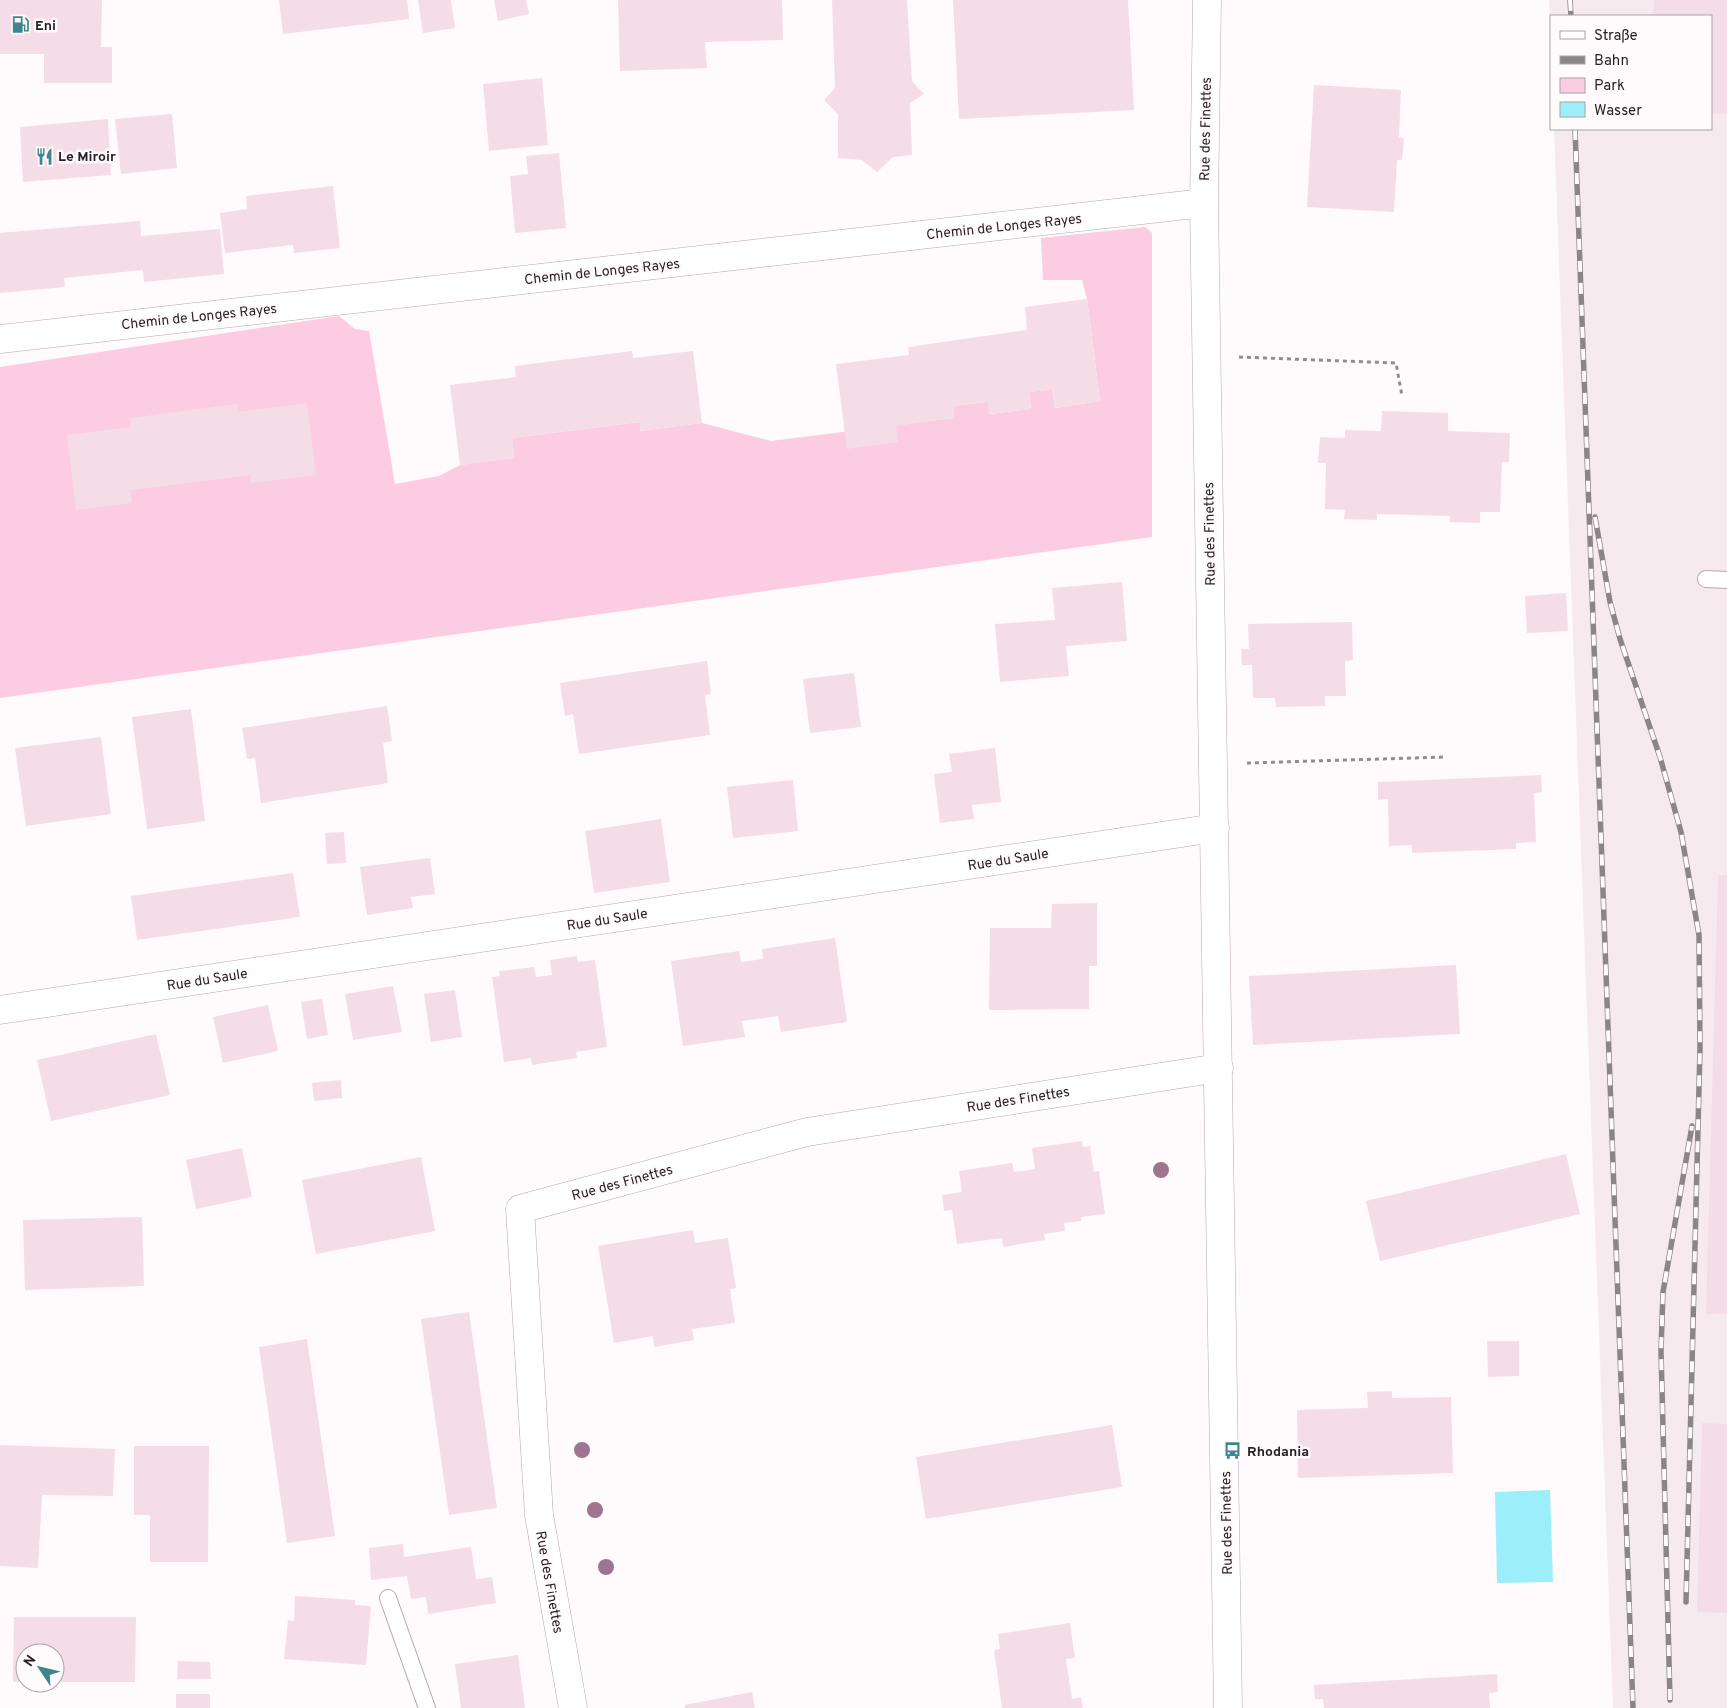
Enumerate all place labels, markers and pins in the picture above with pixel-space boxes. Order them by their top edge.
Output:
fuel station icon: Eni [11,15,31,35]
place label: Eni [35,18,56,35]
restaurant icon: Le Miroir [34,146,54,166]
place label: Le Miroir [58,149,116,166]
bus stop icon: Rhodania [1223,1441,1243,1461]
place label: Rhodania [1247,1444,1309,1461]

